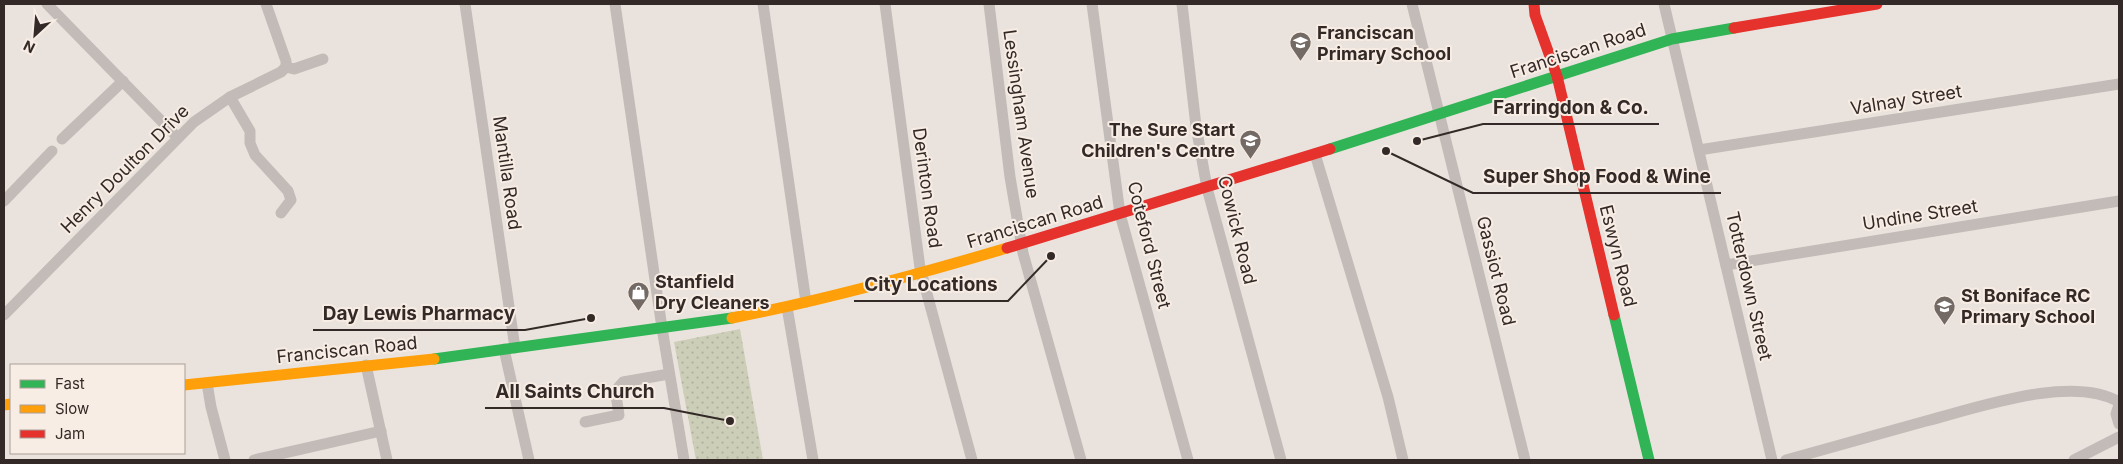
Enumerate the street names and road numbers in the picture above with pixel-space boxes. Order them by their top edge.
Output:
street label: Franciscan Road [1507,19,1648,82]
street label: Lessingham Avenue [999,28,1044,200]
street label: Valnay Street [1849,80,1963,119]
street label: Henry Doulton Drive [56,100,193,237]
street label: Mantilla Road [489,115,526,231]
street label: Derinton Road [909,126,946,249]
street label: Cowick Road [1214,173,1261,286]
street label: Coteford Street [1124,179,1175,311]
street label: Franciscan Road [964,191,1106,252]
street label: Undine Street [1861,195,1979,234]
street label: Eswyn Road [1596,203,1641,309]
street label: Totterdown Street [1722,210,1777,362]
street label: Gassiot Road [1473,214,1520,328]
street label: Franciscan Road [276,332,418,367]

